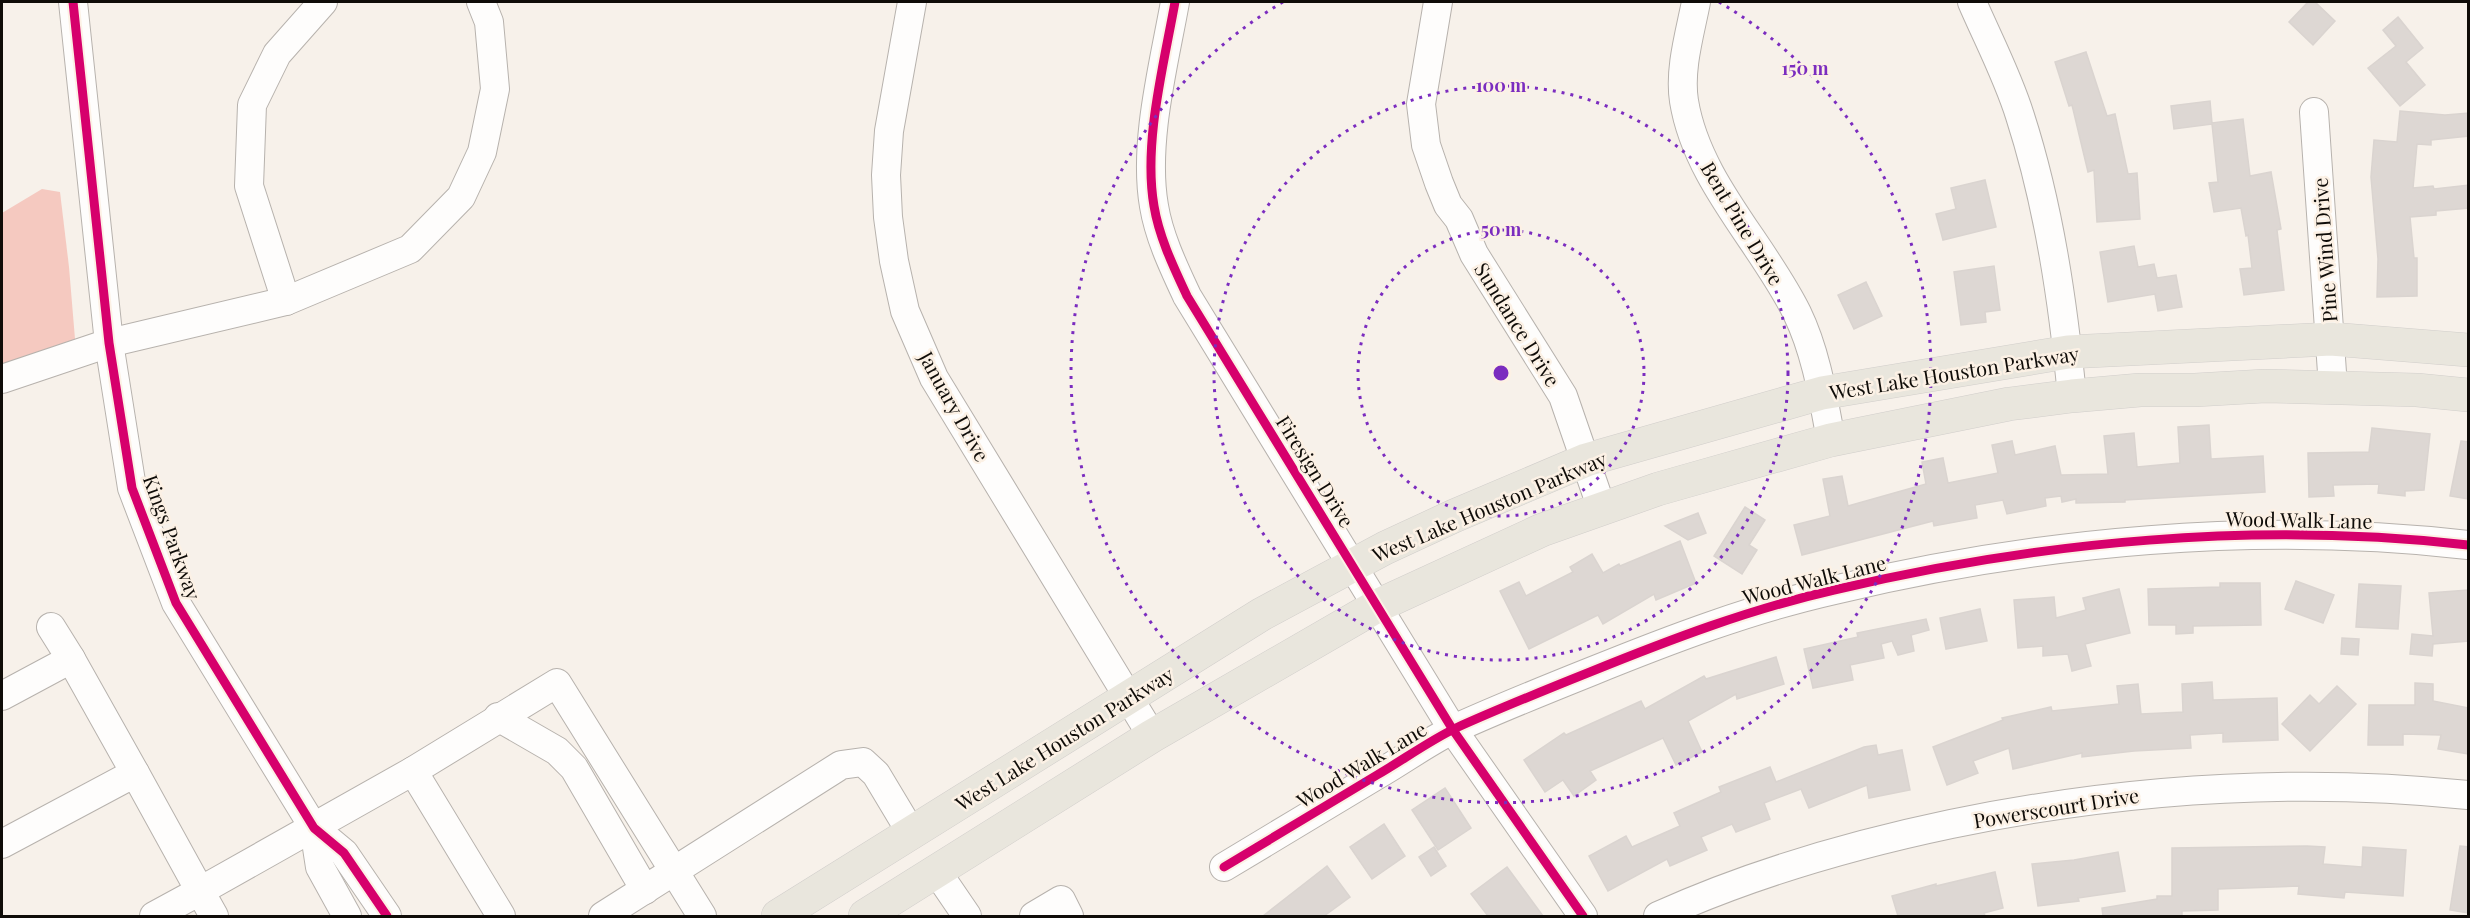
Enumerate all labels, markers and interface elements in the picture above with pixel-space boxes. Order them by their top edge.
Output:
text: 150 m [1781,56,1829,80]
text: 100 m [1476,73,1527,97]
street label: Bent Pine Drive [1695,156,1791,290]
street label: Pine Wind Drive [2305,177,2343,323]
text: 50 m [1481,217,1522,241]
street label: Sundance Drive [1469,257,1567,391]
street label: West Lake Houston Parkway [1826,339,2081,405]
street label: January Drive [913,345,996,466]
centre of rings [1491,363,1511,383]
street label: Firesign Drive [1271,410,1361,532]
street label: West Lake Houston Parkway [1367,444,1610,568]
street label: Kings Parkway [138,471,208,603]
street label: Wood Walk Lane [2224,504,2373,534]
street label: Wood Walk Lane [1739,548,1889,610]
street label: West Lake Houston Parkway [949,660,1178,817]
street label: Wood Walk Lane [1290,715,1431,814]
street label: Powerscourt Drive [1971,781,2141,833]

